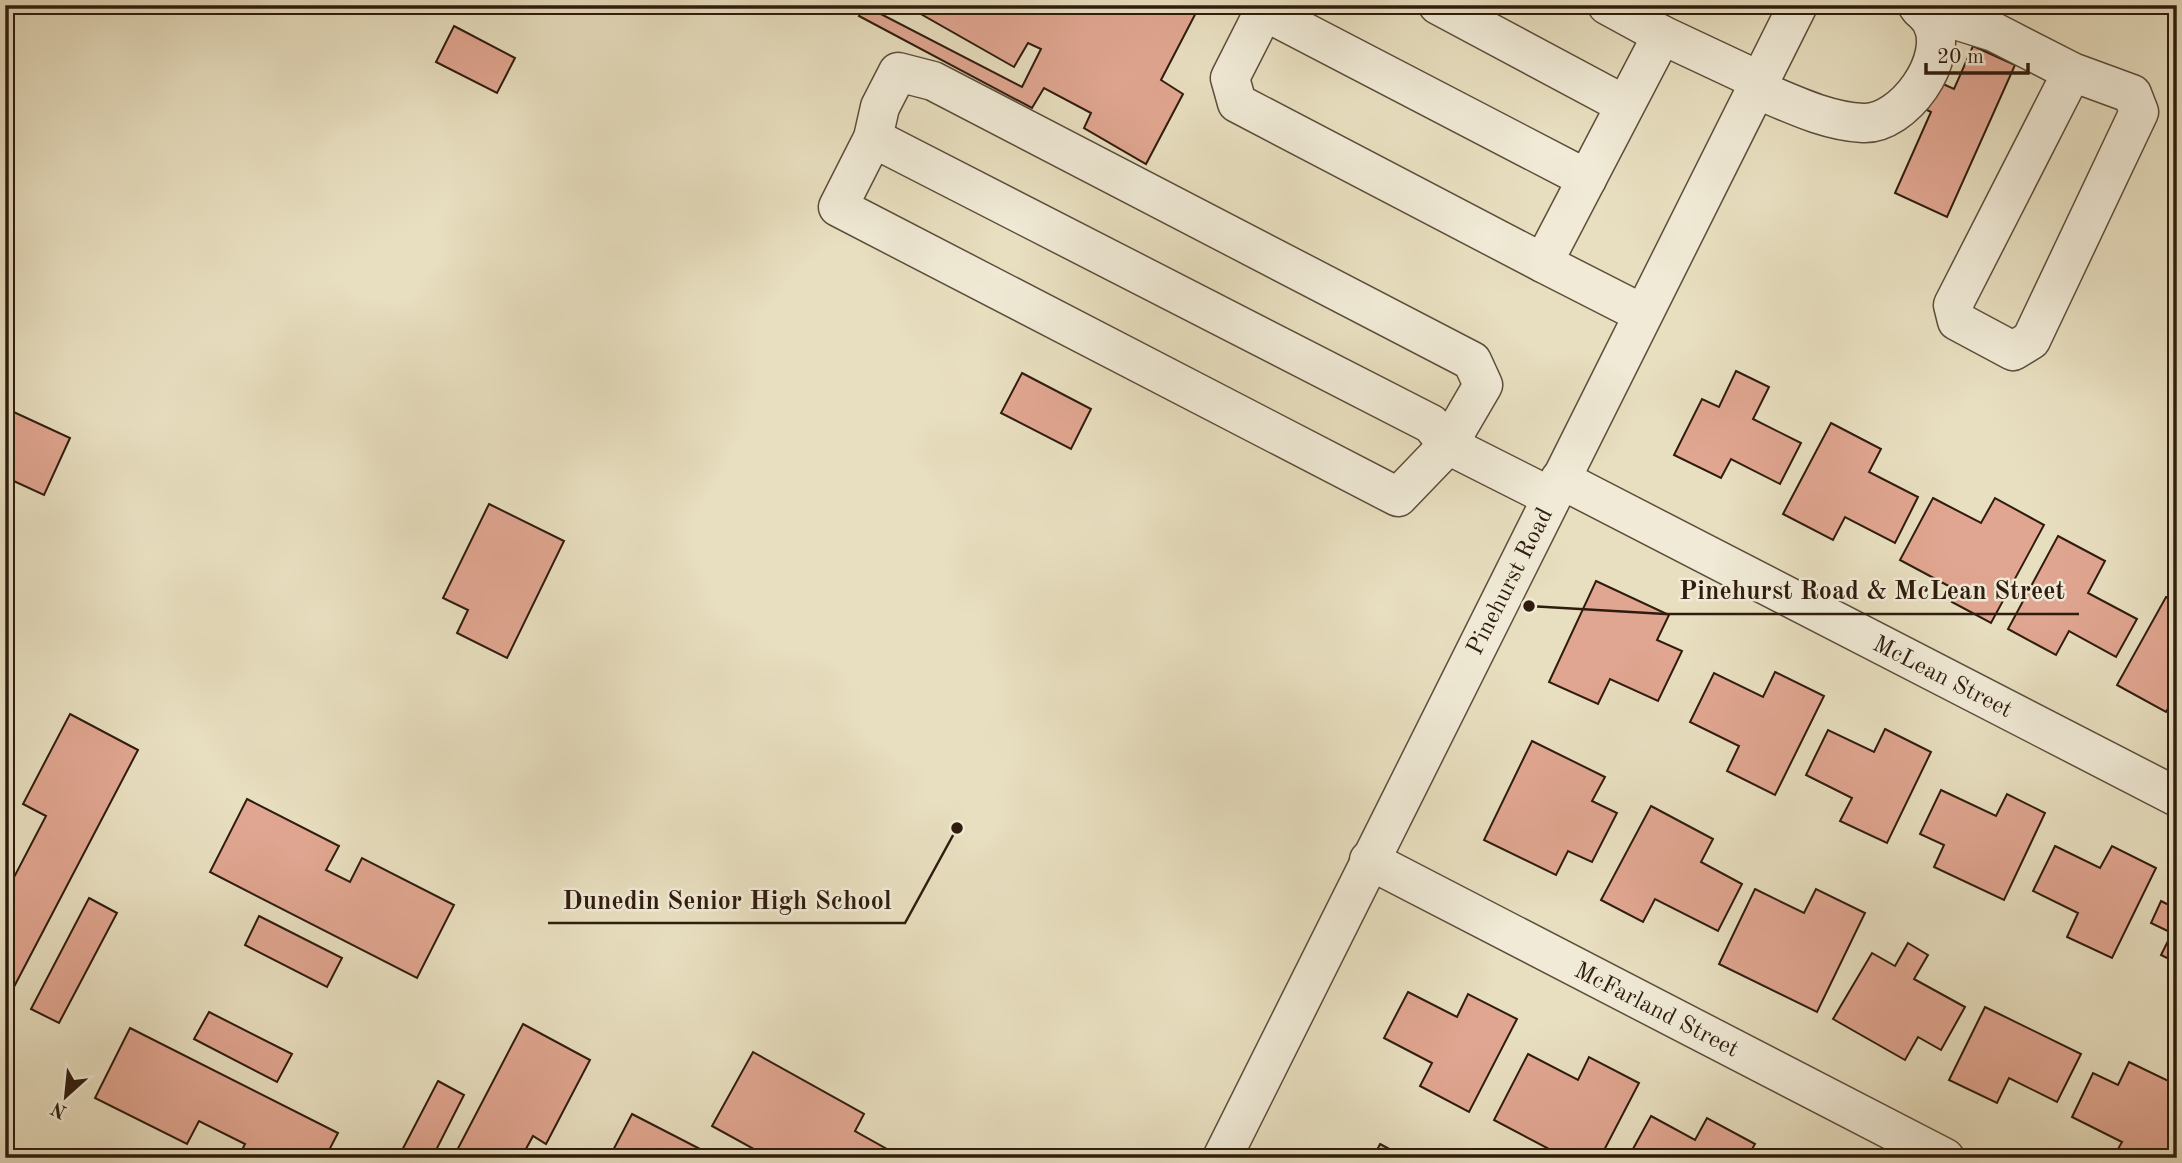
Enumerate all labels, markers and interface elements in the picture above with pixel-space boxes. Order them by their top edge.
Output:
scale bar [1926,32,2028,76]
text: 20 m [1937,47,1984,68]
street label: Pinehurst Road [1463,504,1558,659]
callout: Pinehurst Road & McLean Street [1665,567,2079,614]
text: Pinehurst Road & McLean Street [1679,579,2065,605]
street label: McLean Street [1869,632,2016,723]
callout: Dunedin Senior High School [548,876,905,923]
text: Dunedin Senior High School [562,889,892,915]
street label: McFarland Street [1570,959,1742,1063]
north arrow [32,1062,102,1132]
text: N [48,1097,70,1121]

